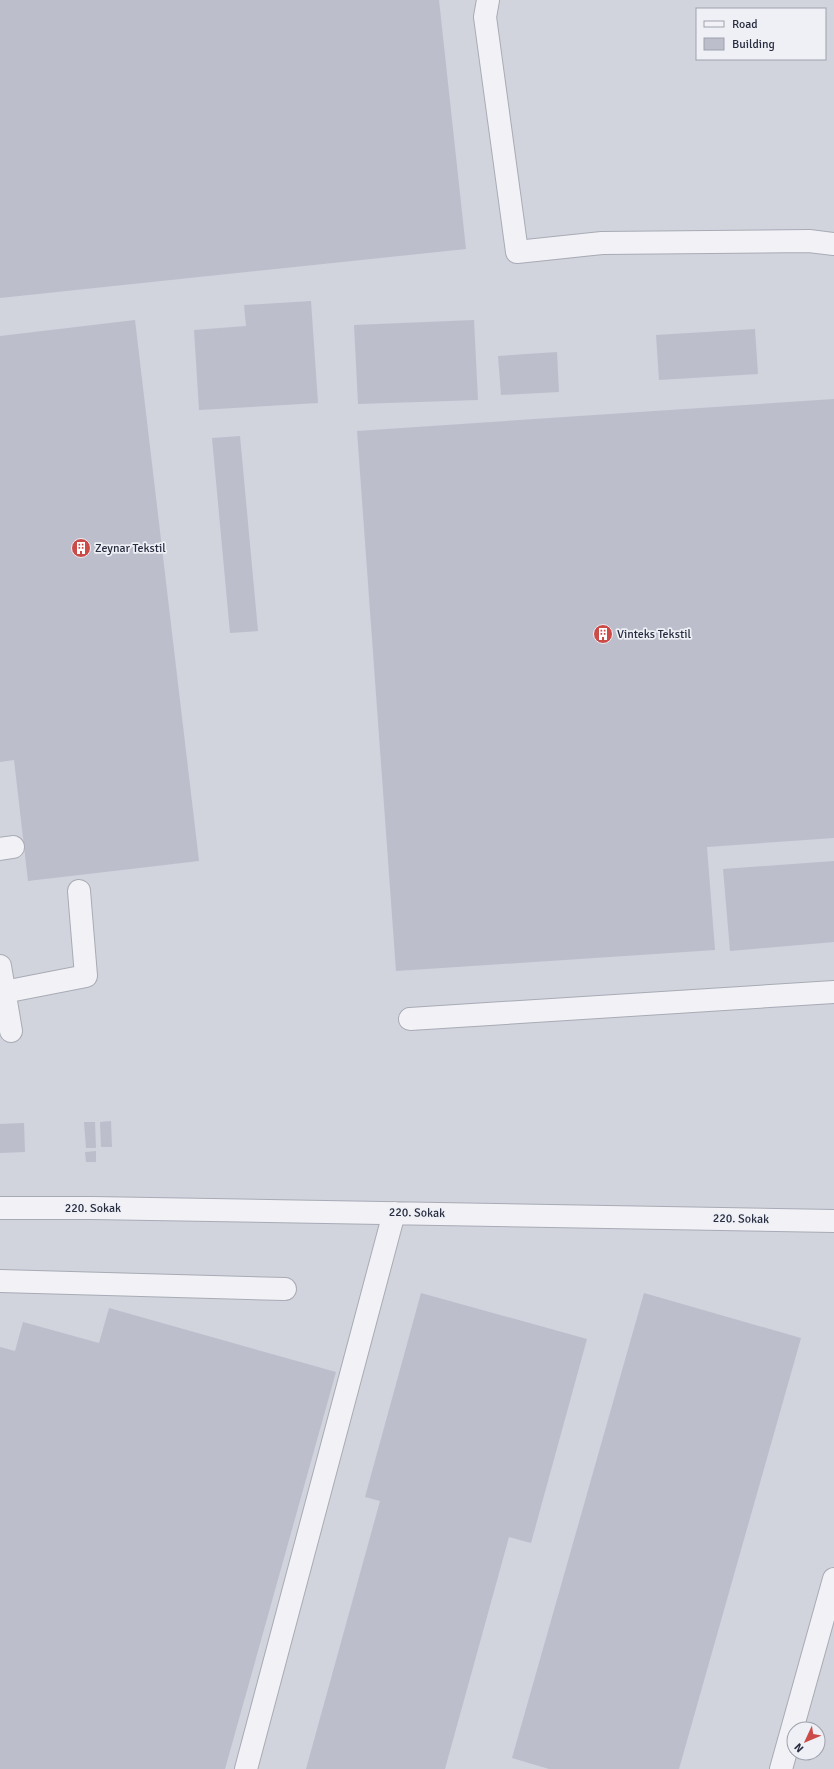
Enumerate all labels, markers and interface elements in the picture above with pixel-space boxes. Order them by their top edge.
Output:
legend [696,8,826,60]
text: Road [732,17,758,32]
text: Building [732,37,775,52]
building icon: Zeynar Tekstil [70,537,92,559]
place label: Zeynar Tekstil [95,541,166,556]
building icon: Vinteks Tekstil [592,623,614,645]
place label: Vinteks Tekstil [617,627,691,642]
street label: 220. Sokak [65,1201,121,1216]
street label: 220. Sokak [389,1205,445,1221]
street label: 220. Sokak [713,1211,769,1227]
north arrow [786,1721,826,1761]
text: N [792,1740,807,1755]

